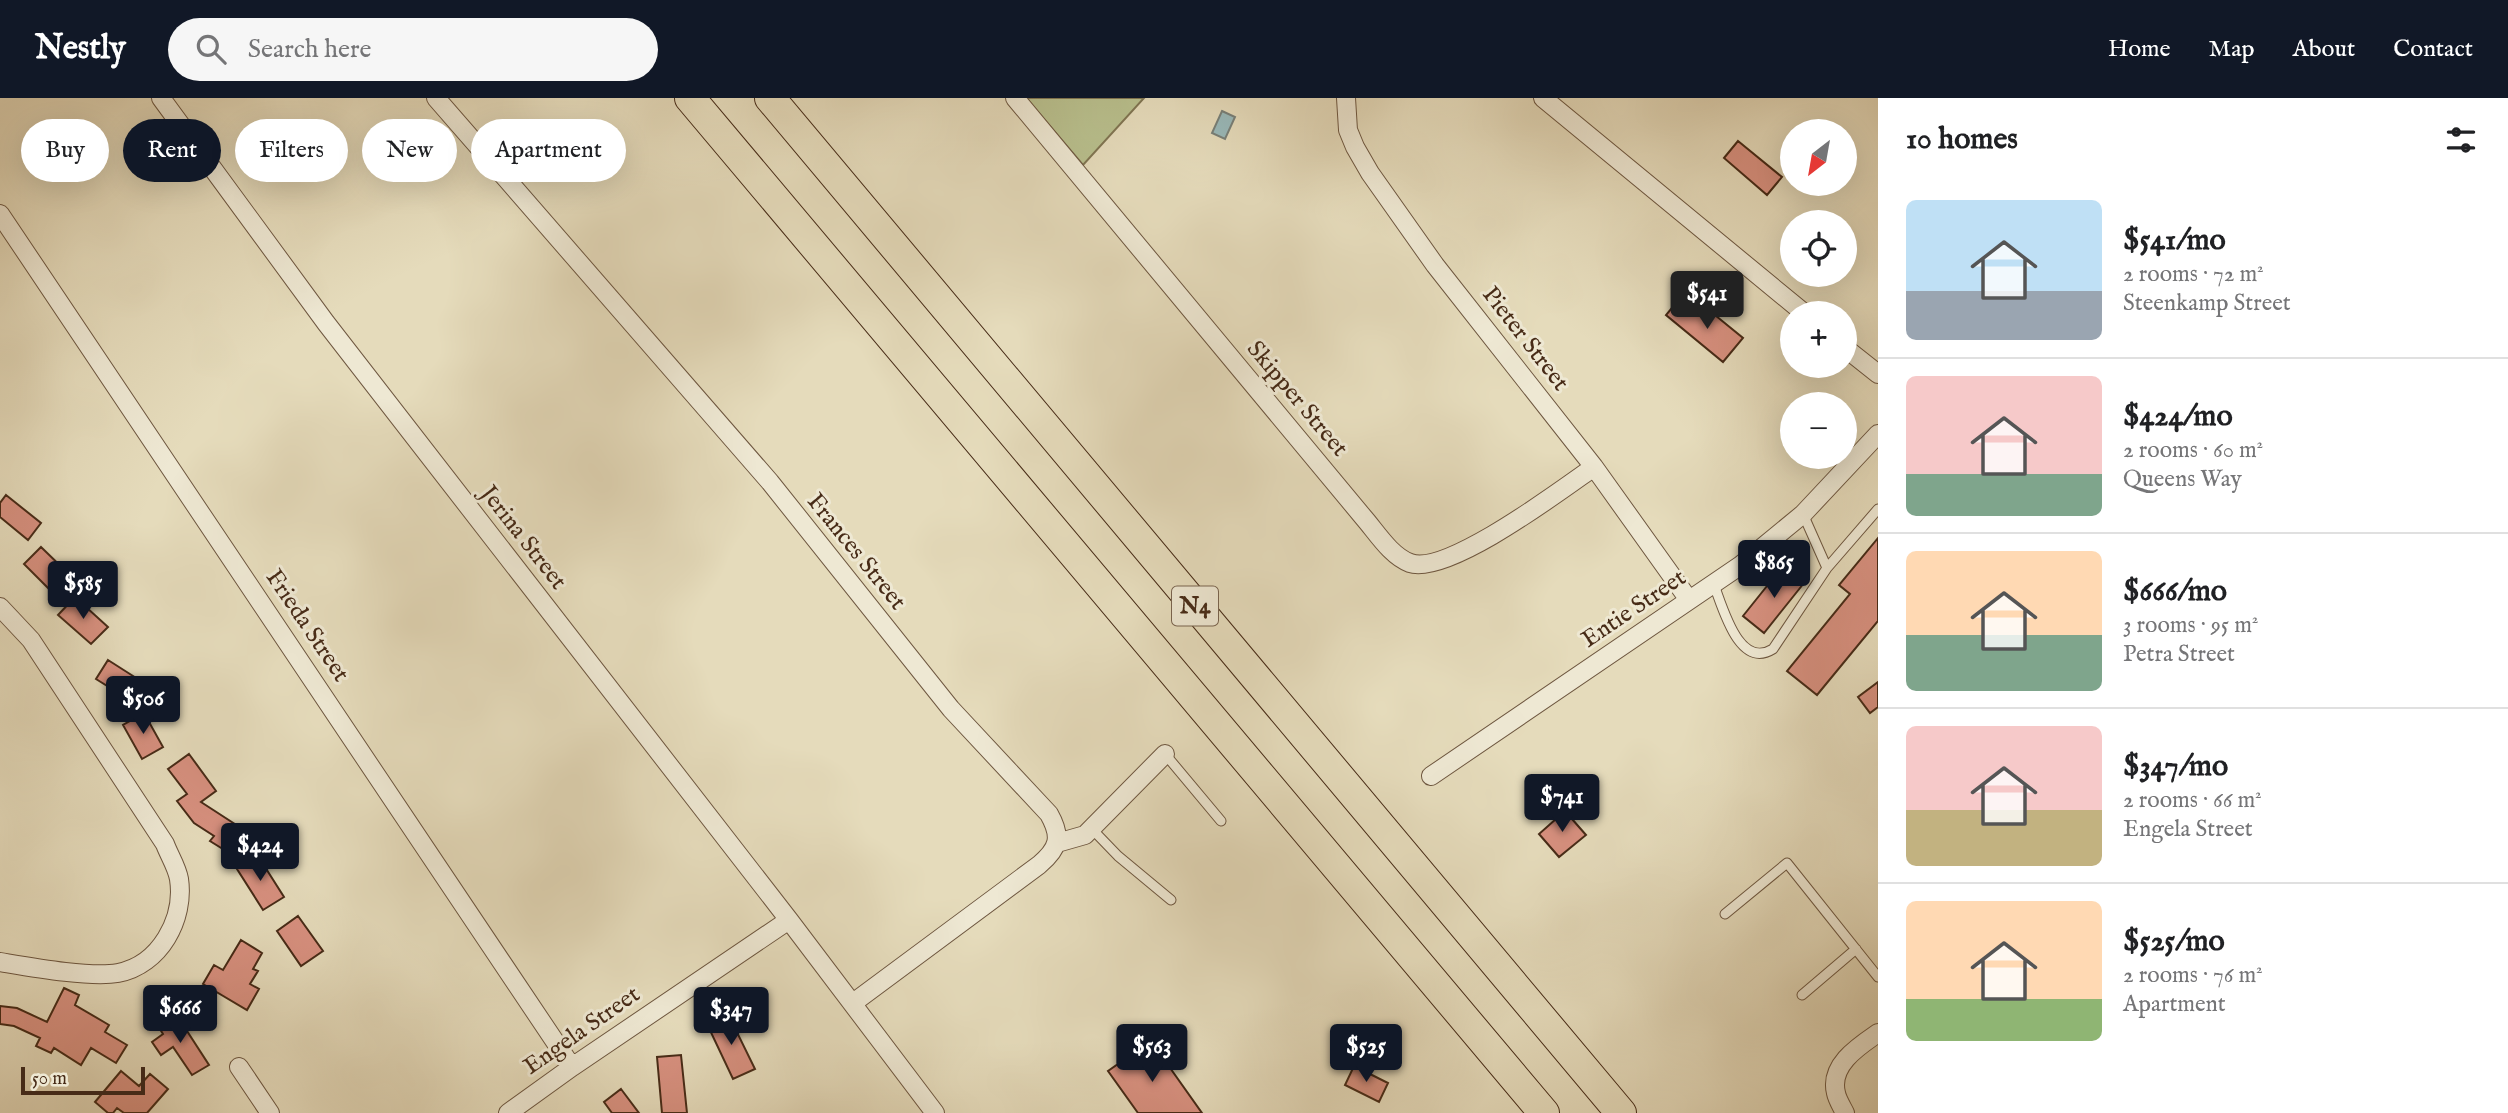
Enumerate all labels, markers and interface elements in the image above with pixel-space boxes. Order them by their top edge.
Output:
search box [168,18,658,81]
text: Nestly [35,28,126,70]
icon: search [192,30,230,68]
text: Search here [248,33,372,66]
text: Home [2108,34,2171,65]
text: Map [2209,34,2255,65]
text: About [2293,34,2355,65]
text: Contact [2393,34,2473,65]
chip: Buy [21,119,109,182]
chip: Rent [123,119,221,182]
chip: Filters [235,119,348,182]
chip: New [362,119,457,182]
chip: Apartment [471,119,626,182]
north arrow [1780,119,1857,196]
map controls [1780,119,1857,469]
text: 10 homes [1906,121,2018,159]
icon: filters [2442,121,2480,159]
button: locate [1780,210,1857,287]
text: $541/mo [2123,222,2226,260]
icon: home [1962,228,2046,312]
text: 2 rooms · 72 m² [2123,260,2264,289]
pin: $541 [1666,272,1748,331]
text: $541 [1687,279,1727,308]
street label: Pieter Street [1475,281,1575,397]
text: Steenkamp Street [2123,289,2291,318]
button: + [1780,301,1857,378]
street label: Skipper Street [1239,335,1355,463]
button: − [1780,392,1857,469]
text: $424/mo [2123,398,2233,436]
icon: home [1962,404,2046,488]
text: 2 rooms · 60 m² [2123,436,2263,465]
text: Queens Way [2123,465,2242,494]
street label: Jerina Street [471,477,573,596]
street label: Frances Street [799,487,913,617]
pin: $865 [1733,540,1815,600]
text: $865 [1754,548,1794,577]
pin: $585 [42,561,124,621]
street label: Entie Street [1576,563,1692,655]
street label: Frieda Street [258,564,356,688]
text: $585 [64,569,102,598]
text: $666/mo [2123,573,2227,611]
icon: home [1962,579,2046,663]
road number: N4 [1172,586,1218,626]
text: 3 rooms · 95 m² [2123,611,2258,640]
text: Petra Street [2123,640,2235,669]
pin: $506 [102,676,184,736]
text: $506 [122,684,164,713]
text: $347/mo [2123,748,2228,786]
icon: home [1962,754,2046,838]
pin: $741 [1521,774,1603,834]
text: $741 [1540,782,1584,811]
text: 2 rooms · 66 m² [2123,786,2262,815]
text: Engela Street [2123,815,2253,844]
pin: $424 [219,824,301,883]
text: $424 [237,831,283,860]
text: $525/mo [2123,923,2225,961]
icon: home [1962,929,2046,1013]
text: 2 rooms · 76 m² [2123,961,2263,990]
street label: Engela Street [518,980,646,1082]
pin: $666 [139,986,221,1045]
pin: $347 [690,988,772,1047]
text: Apartment [2123,990,2226,1019]
text: $666 [159,993,201,1022]
text: $347 [710,995,752,1024]
pin: $563 [1111,1024,1193,1084]
pin: $525 [1325,1024,1407,1084]
text: $563 [1132,1032,1172,1061]
text: $525 [1346,1032,1386,1061]
scale bar [21,1064,145,1096]
text: 50 m [32,1067,67,1091]

